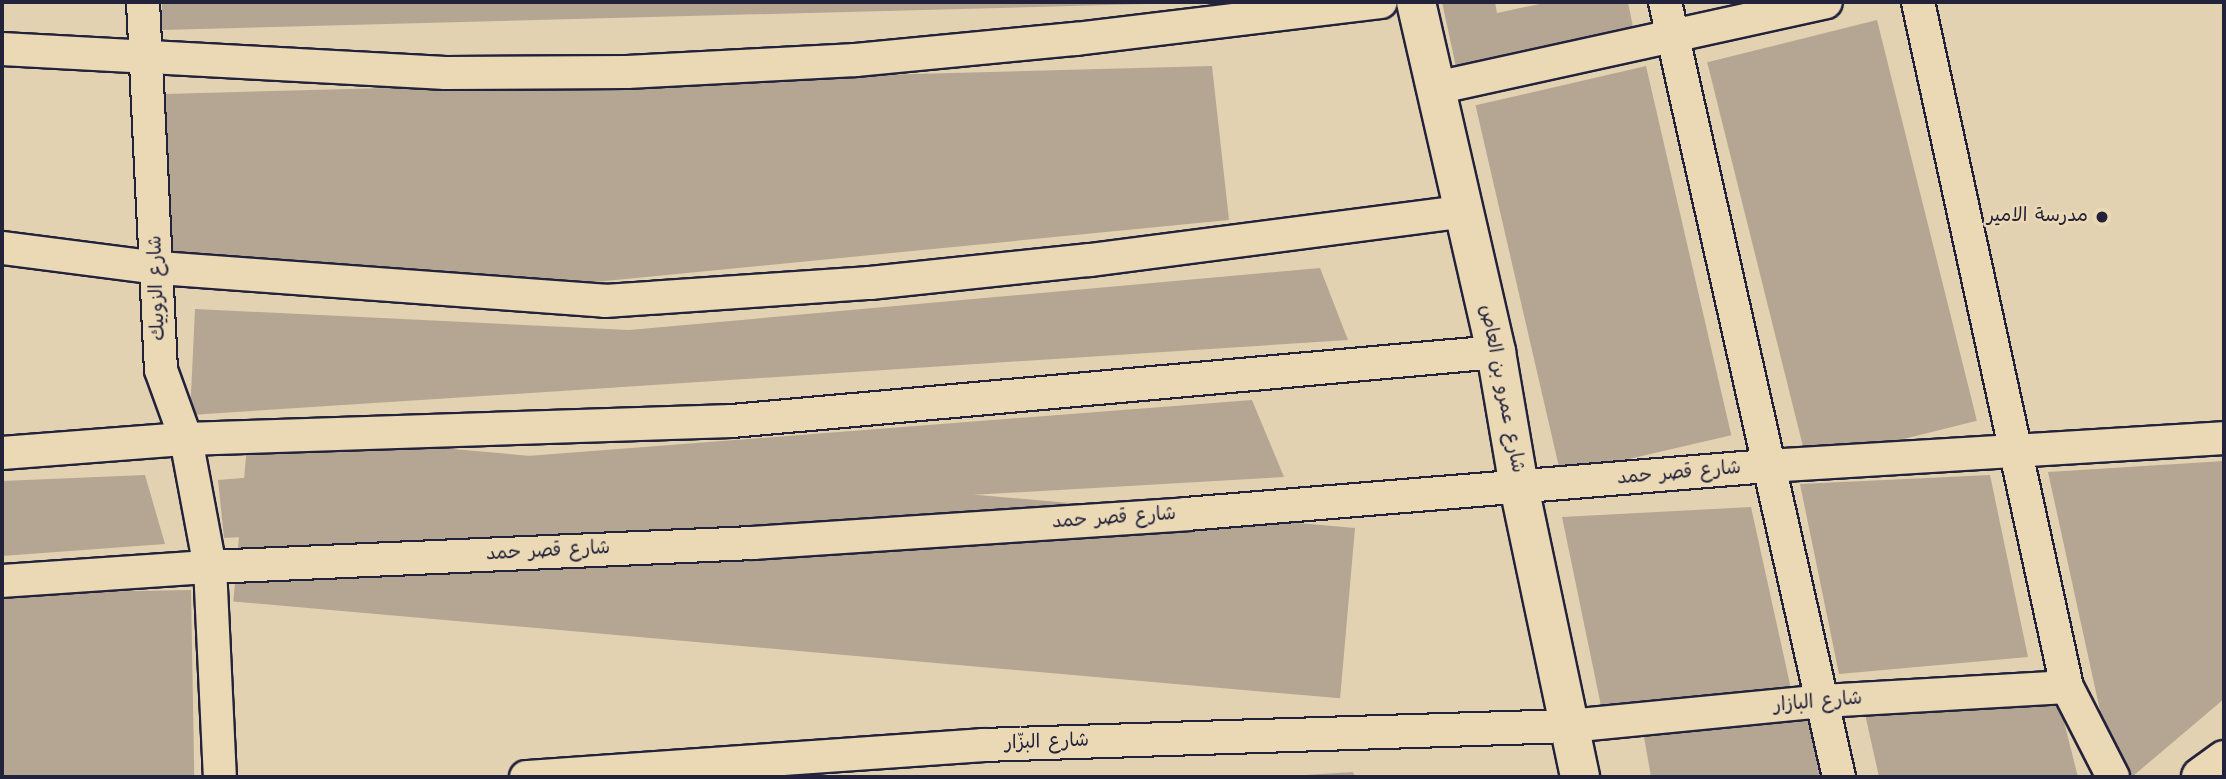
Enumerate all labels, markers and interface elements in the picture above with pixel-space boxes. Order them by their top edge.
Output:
place label: مدرسة الامير [1987,206,2088,228]
marker: مدرسة الامير [2094,209,2110,225]
street label: شارع الزوبيك [145,235,171,341]
street label: شارع عمرو بن العاص [1474,303,1528,475]
street label: شارع قصر حمد [1616,457,1742,491]
street label: شارع قصر حمد [1051,503,1177,535]
street label: شارع قصر حمد [485,537,611,567]
street label: شارع البازار [1773,688,1863,718]
street label: شارع البزّار [1005,730,1089,756]

